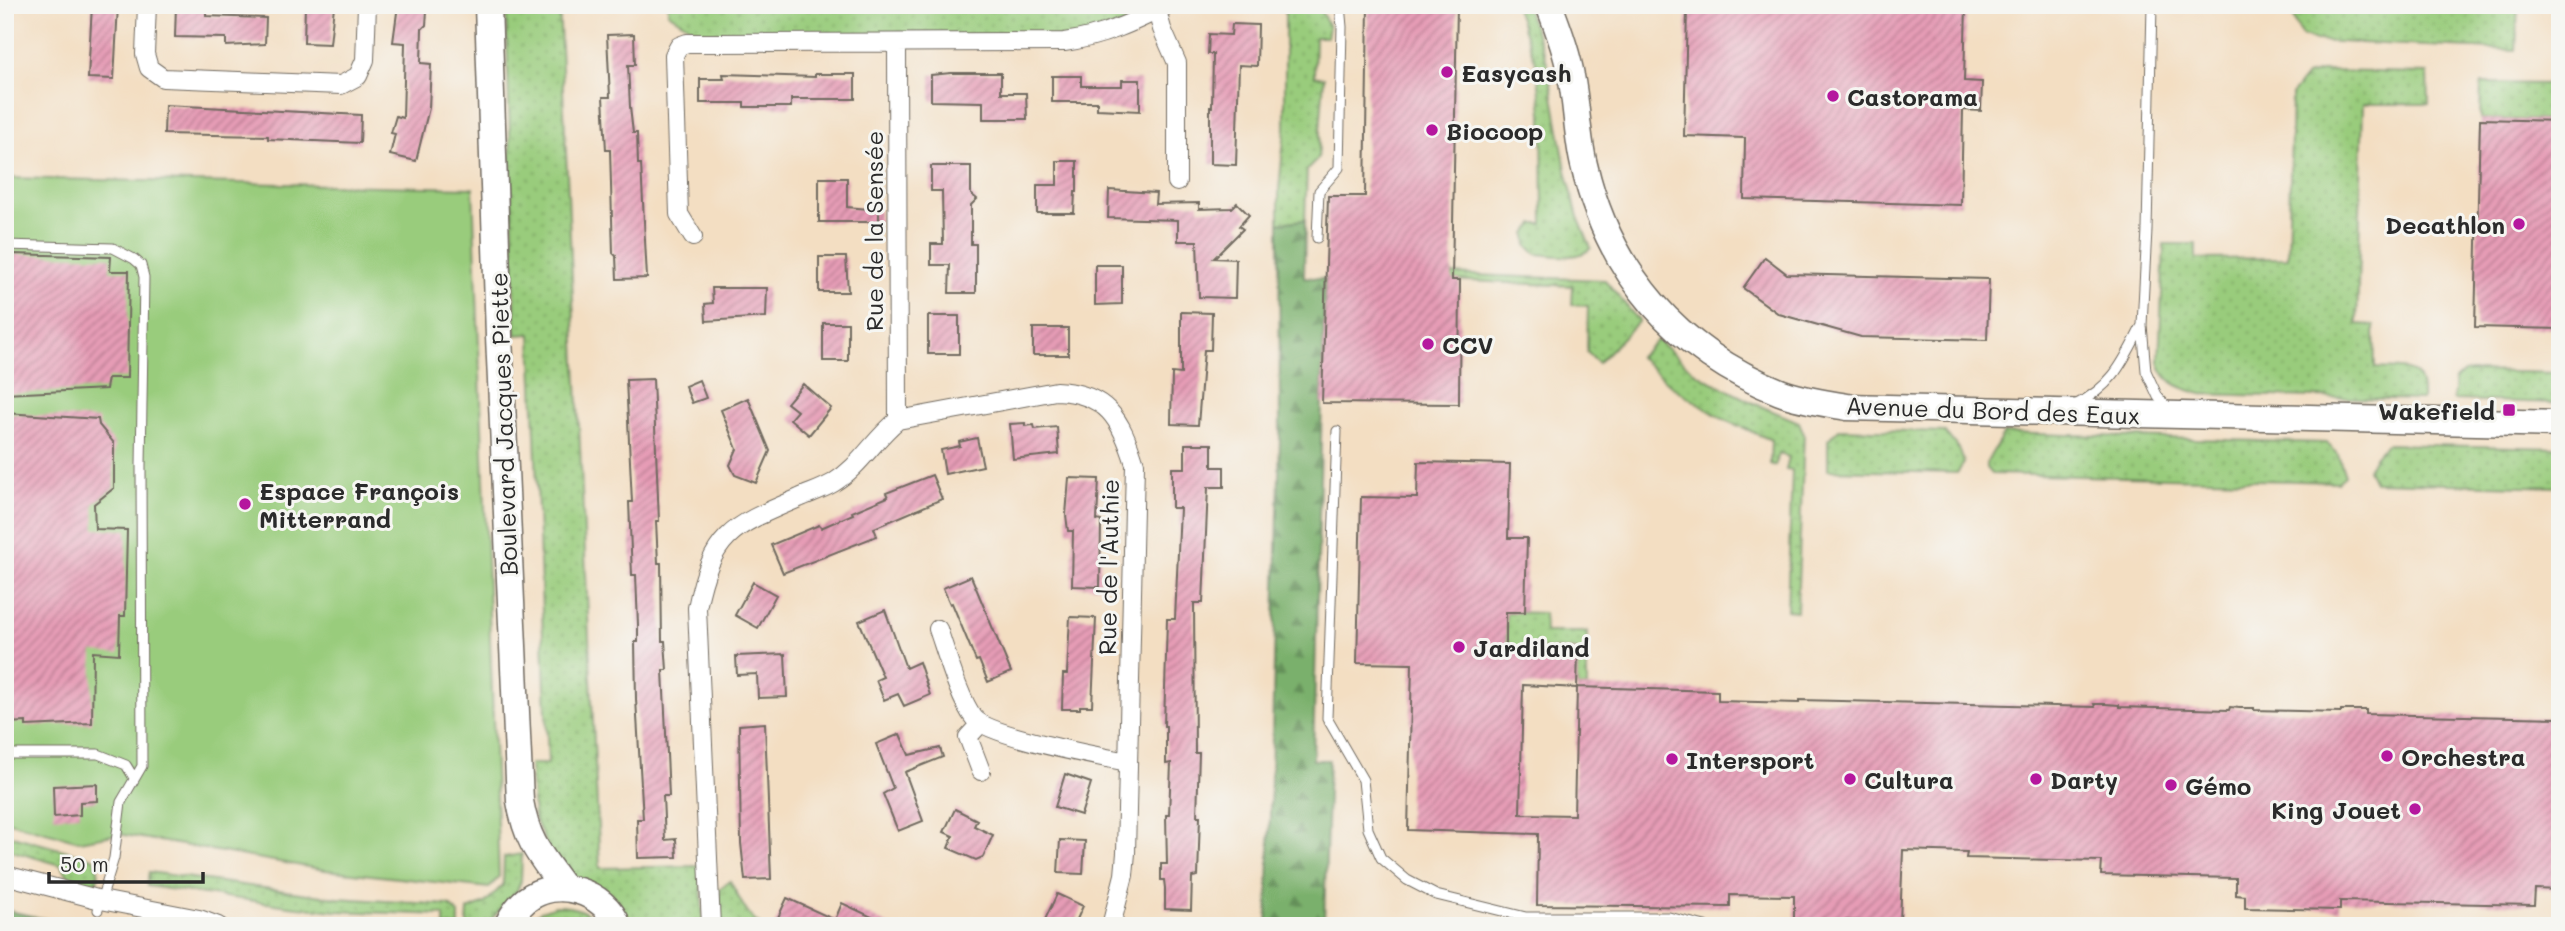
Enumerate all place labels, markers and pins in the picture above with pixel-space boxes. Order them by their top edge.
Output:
place label: Easycash [1461,57,1571,88]
marker: Easycash [1439,64,1455,80]
place label: Castorama [1847,81,1978,112]
marker: Castorama [1825,88,1841,104]
place label: Biocoop [1446,115,1543,146]
marker: Biocoop [1424,122,1440,138]
place label: Decathlon [2385,209,2505,240]
marker: Decathlon [2511,216,2527,232]
place label: CCV [1442,329,1494,360]
marker: CCV [1420,336,1436,352]
place label: Wakefield [2378,395,2495,426]
marker: Wakefield [2501,402,2517,418]
place label: Espace François Mitterrand [259,475,459,534]
marker: Espace François Mitterrand [237,496,253,512]
place label: Jardiland [1473,632,1590,663]
marker: Jardiland [1451,639,1467,655]
place label: Orchestra [2401,741,2526,772]
place label: Intersport [1686,744,1814,775]
marker: Orchestra [2379,748,2395,764]
marker: Intersport [1664,751,1680,767]
place label: Cultura [1864,764,1954,795]
place label: Darty [2050,764,2118,795]
place label: Gémo [2185,770,2251,801]
marker: Cultura [1842,771,1858,787]
marker: Darty [2028,771,2044,787]
marker: Gémo [2163,777,2179,793]
place label: King Jouet [2271,794,2401,825]
marker: King Jouet [2407,801,2423,817]

